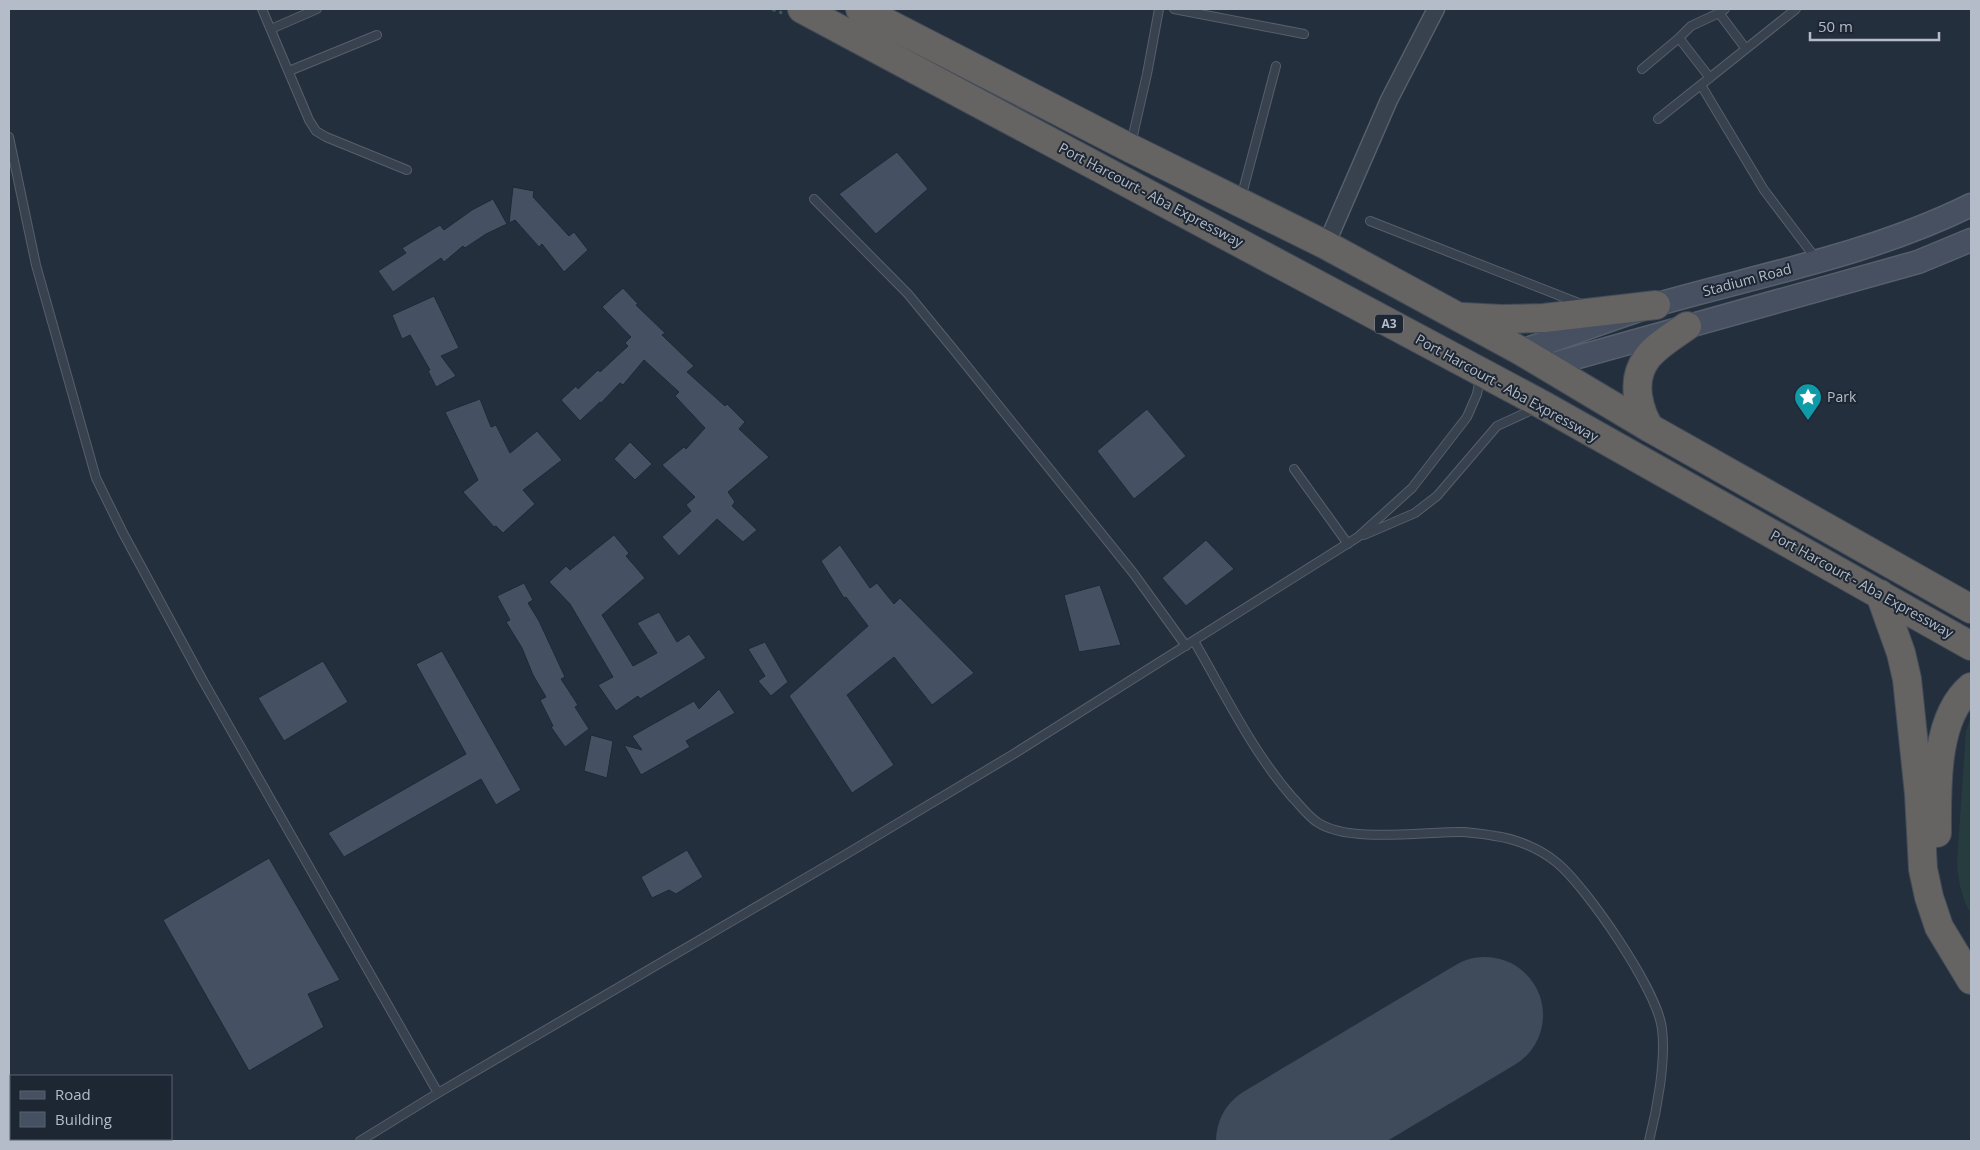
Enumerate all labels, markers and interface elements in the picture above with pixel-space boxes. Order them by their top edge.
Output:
scale bar [1810,10,1939,42]
text: 50 m [1818,16,1853,36]
street label: Port Harcourt - Aba Expressway [1056,138,1248,252]
street label: Stadium Road [1700,259,1793,300]
road number: A3 [1375,314,1403,334]
street label: Port Harcourt - Aba Expressway [1412,329,1603,446]
place icon: Park [1793,382,1823,421]
place label: Park [1827,387,1857,406]
street label: Port Harcourt - Aba Expressway [1767,525,1958,642]
legend [10,1075,172,1140]
text: Road [55,1084,91,1104]
text: Building [55,1109,112,1129]

